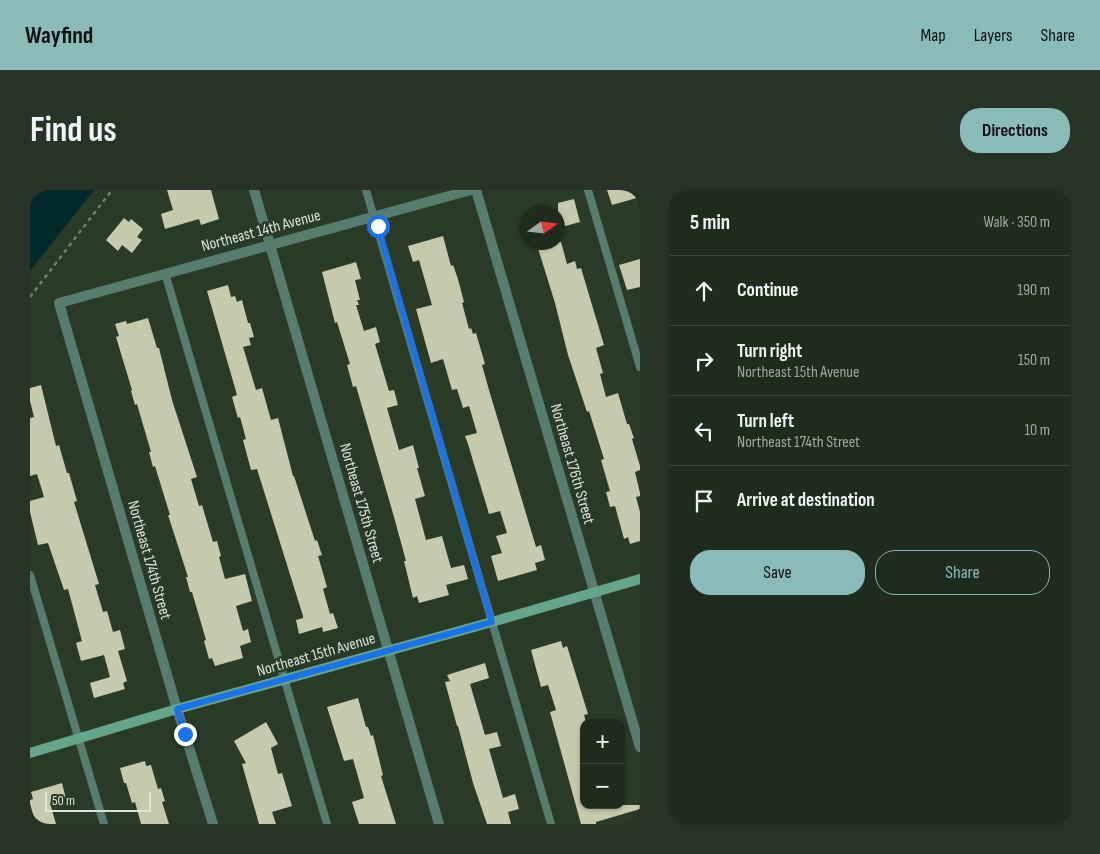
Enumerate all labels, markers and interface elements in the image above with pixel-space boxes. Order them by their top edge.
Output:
text: Wayfind [25,21,93,50]
text: Map [921,25,946,46]
text: Layers [974,25,1013,46]
text: Share [1041,25,1075,46]
button: Directions [960,108,1070,153]
text: Find us [30,109,117,152]
north arrow [520,205,565,250]
street label: Northeast 14th Avenue [199,206,323,256]
text: 5 min [690,210,730,235]
text: Walk · 350 m [983,213,1050,232]
route start [367,215,390,238]
icon: ahead [690,277,718,305]
text: Continue [737,279,798,302]
text: 190 m [1017,281,1050,300]
text: Turn right [737,340,802,363]
icon: right [690,347,718,375]
text: 150 m [1018,351,1050,370]
text: Northeast 15th Avenue [737,363,859,382]
street label: Northeast 176th Street [546,402,598,526]
text: Turn left [737,410,794,433]
icon: left [690,417,718,445]
text: 10 m [1024,421,1050,440]
text: Northeast 174th Street [737,433,860,452]
street label: Northeast 175th Street [335,441,387,565]
icon: arrive [690,487,718,515]
text: Arrive at destination [737,489,875,512]
street label: Northeast 174th Street [123,498,175,622]
button: Save [690,550,865,595]
button: Share [875,550,1050,595]
street label: Northeast 15th Avenue [255,629,377,681]
map controls [580,719,625,809]
button: + [580,719,625,764]
route end [174,723,197,746]
button: − [580,764,625,809]
scale bar [45,789,151,812]
text: 50 m [52,792,75,809]

